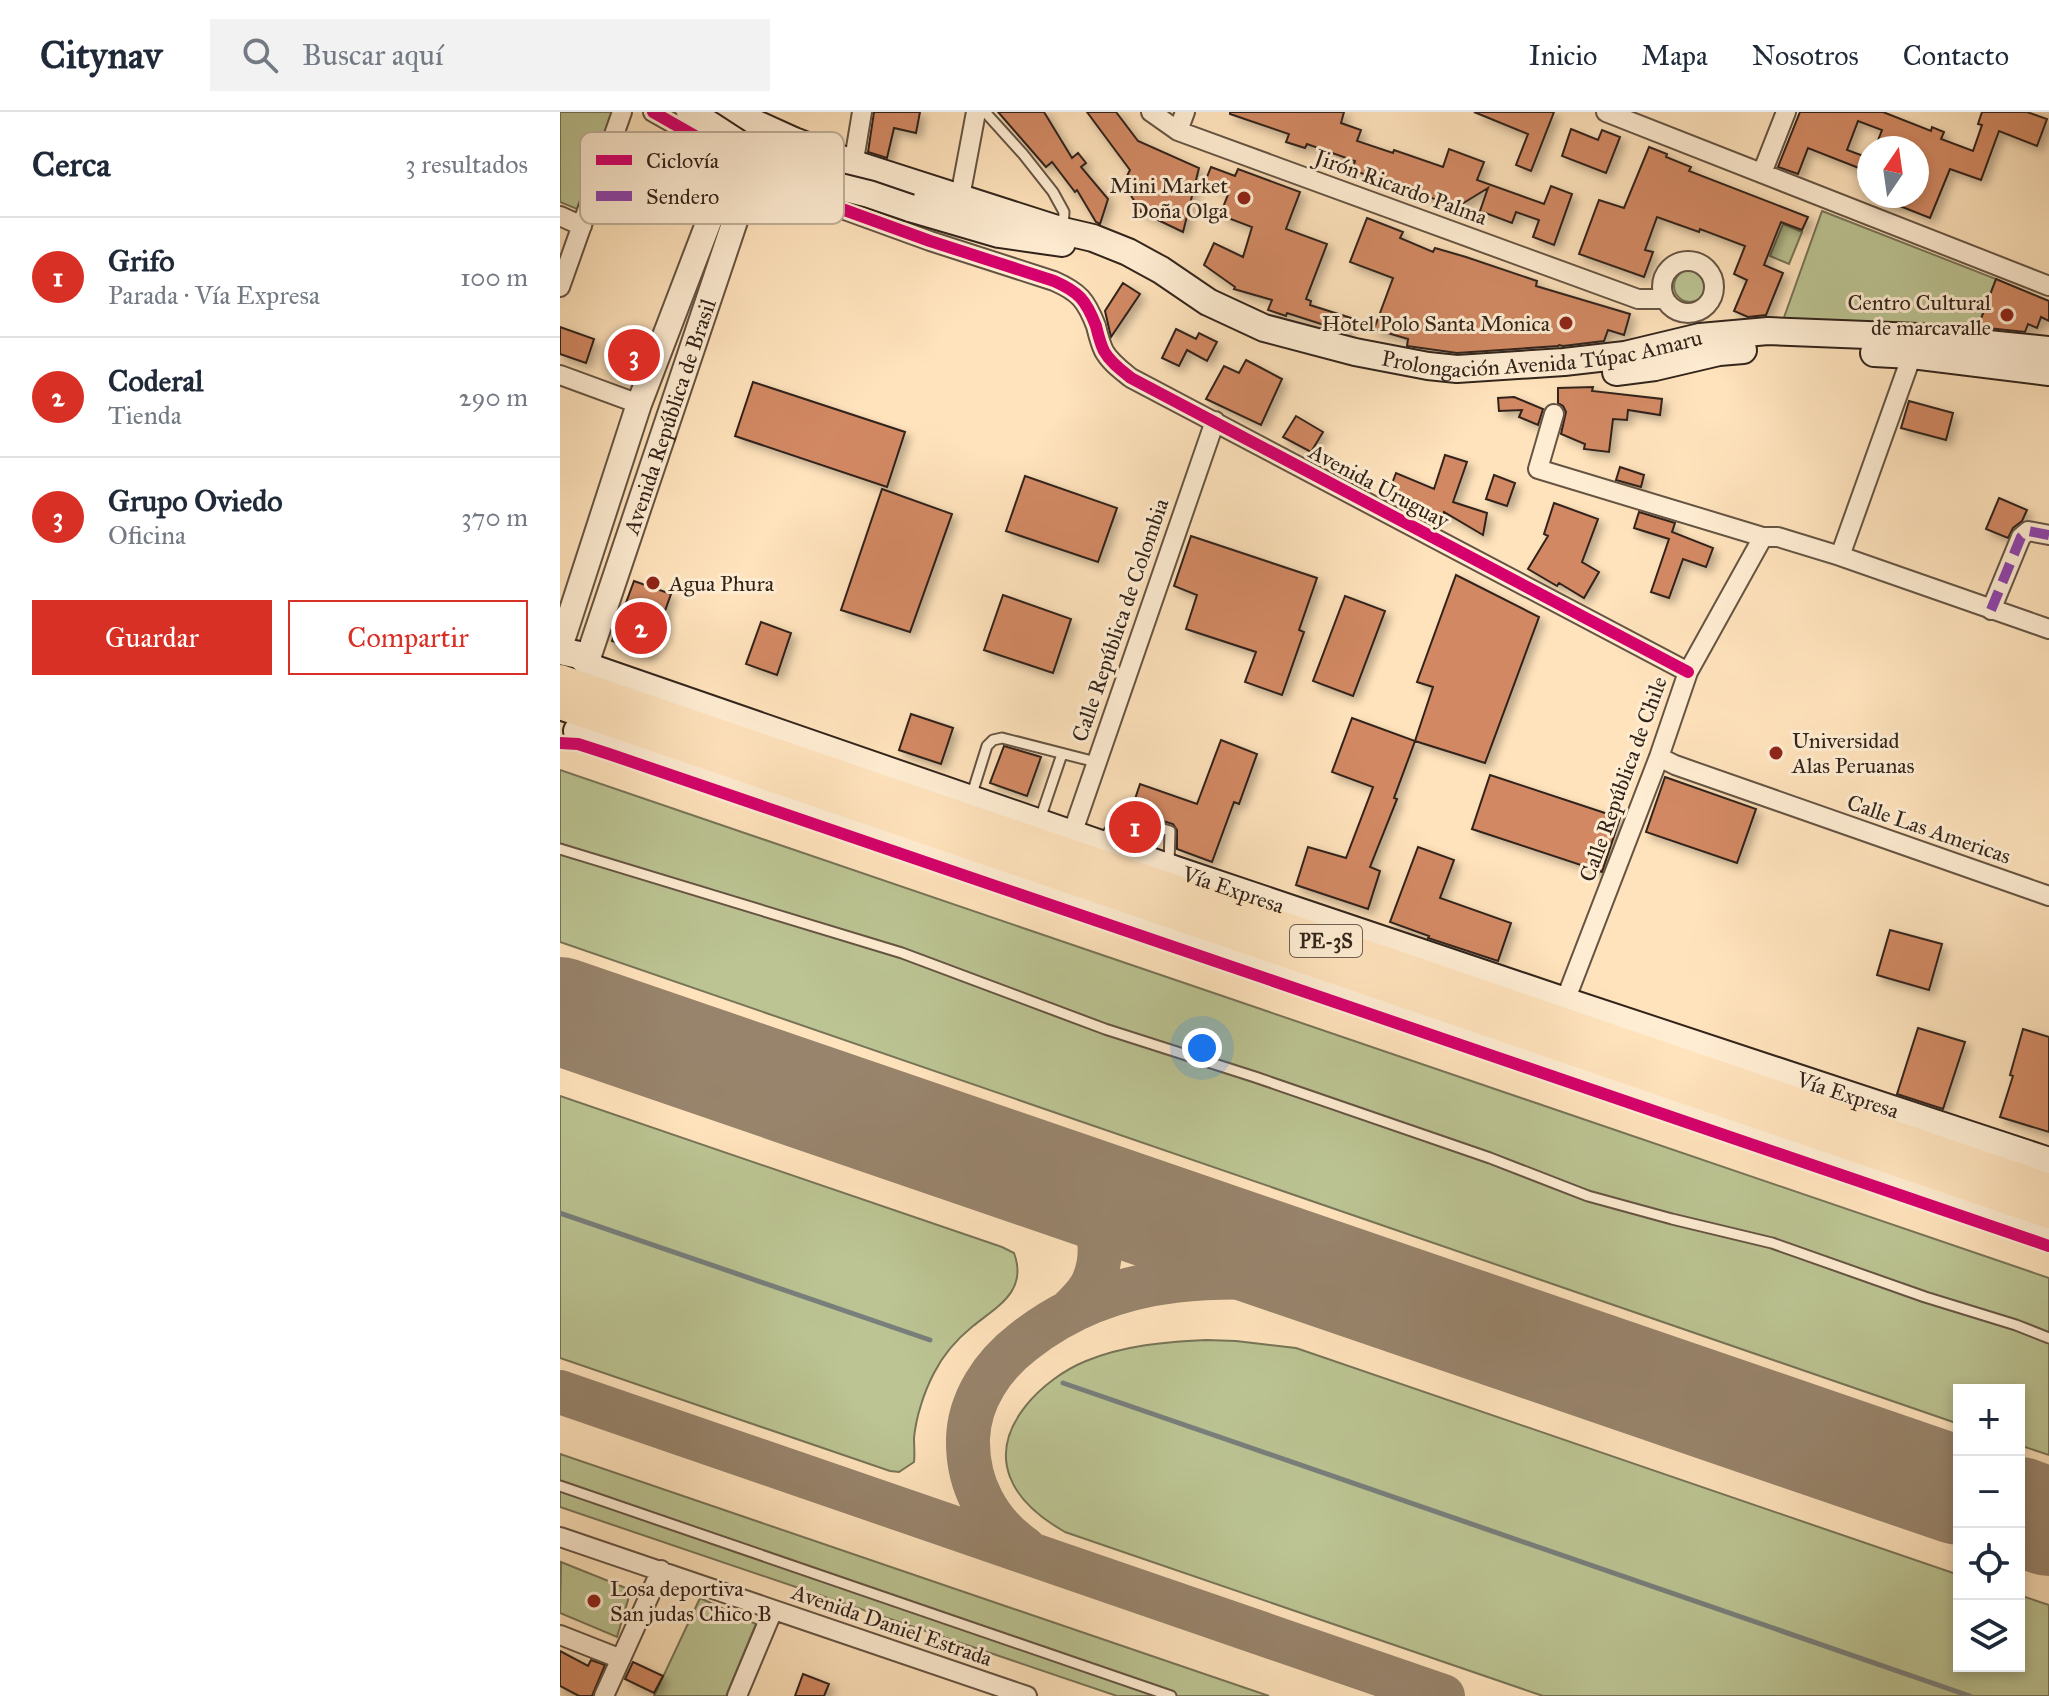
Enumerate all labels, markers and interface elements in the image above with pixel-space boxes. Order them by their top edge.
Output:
search box [210,19,770,91]
text: Citynav [40,32,162,78]
icon: search [238,33,282,77]
text: Buscar aquí [302,37,443,73]
text: Inicio [1529,38,1597,73]
text: Mapa [1641,38,1708,73]
text: Nosotros [1752,38,1859,73]
text: Contacto [1903,38,2009,73]
legend [580,132,844,224]
north arrow [1857,136,1929,208]
street label: Jirón Ricardo Palma [1309,143,1492,231]
text: Cerca [32,144,111,185]
text: Ciclovía [646,147,720,174]
text: 3 resultados [405,148,528,180]
place label: Mini Market Doña Olga [1110,172,1229,224]
text: Sendero [646,183,719,210]
marker: Mini Market Doña Olga [1235,189,1253,207]
text: Grifo [108,243,175,279]
text: 1 [53,261,63,293]
text: 100 m [460,261,528,293]
text: Parada · Vía Expresa [108,279,320,311]
place label: Centro Cultural de marcavalle [1848,289,1991,341]
street label: Avenida República de Brasil [617,295,721,539]
marker: Centro Cultural de marcavalle [1998,306,2016,324]
place label: Hotel Polo Santa Monica [1322,310,1551,337]
marker: Hotel Polo Santa Monica [1557,314,1575,332]
street label: Prolongación Avenida Túpac Amaru [1379,323,1705,383]
pin: 3 [608,325,660,385]
text: Coderal [108,363,203,399]
text: 2 [52,381,64,413]
text: 290 m [459,381,528,413]
text: Tienda [108,399,182,431]
street label: Avenida Uruguay [1303,437,1454,535]
text: Grupo Oviedo [108,483,283,519]
street label: Calle República de Colombia [1066,494,1175,745]
text: 3 [53,501,63,533]
text: 370 m [461,501,528,533]
text: Oficina [108,519,186,551]
place label: Agua Phura [668,570,775,597]
marker: Agua Phura [644,574,662,592]
pin: 2 [615,598,667,658]
button: Guardar [32,600,272,675]
button: Compartir [288,600,528,675]
street label: Calle República de Chile [1573,673,1673,885]
place label: Universidad Alas Peruanas [1791,727,1915,779]
marker: Universidad Alas Peruanas [1767,744,1785,762]
street label: Calle Las Americas [1844,788,2014,870]
pin: 1 [1109,797,1161,857]
street label: Vía Expresa [1178,859,1289,919]
road number: PE-3S [1290,925,1362,957]
your location [1182,1028,1222,1068]
street label: Vía Expresa [1793,1065,1903,1124]
map controls [1953,1384,2025,1672]
button: + [1953,1384,2025,1456]
button: − [1953,1456,2025,1528]
button: locate [1953,1528,2025,1600]
place label: Losa deportiva San judas Chico B [610,1575,772,1627]
street label: Avenida Daniel Estrada [787,1578,996,1672]
marker: Losa deportiva San judas Chico B [585,1592,603,1610]
button: layers [1953,1600,2025,1672]

